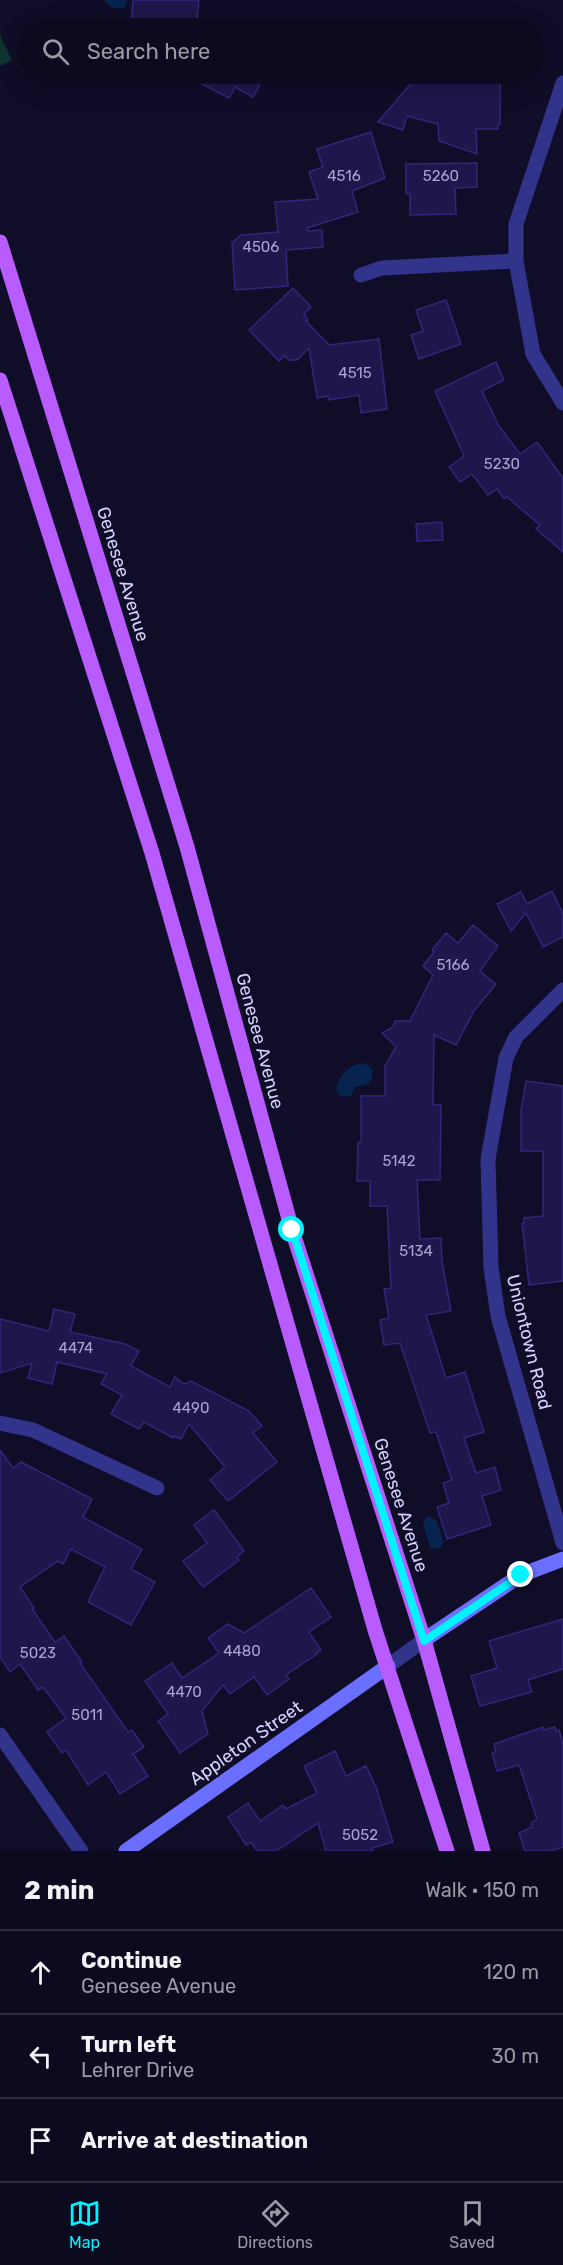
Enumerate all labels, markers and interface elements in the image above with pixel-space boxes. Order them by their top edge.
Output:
search box [18,18,545,84]
icon: search [39,35,72,68]
text: Search here [87,38,210,65]
house number: 4516 [327,167,361,185]
house number: 5260 [423,167,459,185]
house number: 4506 [243,238,279,256]
house number: 4515 [338,364,372,382]
house number: 5230 [484,455,520,473]
street label: Genesee Avenue [92,504,154,644]
house number: 5166 [436,956,470,974]
street label: Genesee Avenue [231,971,289,1111]
house number: 5142 [382,1152,416,1170]
route start [278,1216,304,1242]
house number: 5134 [399,1242,433,1260]
street label: Uniontown Road [502,1272,556,1412]
house number: 4474 [59,1339,93,1357]
house number: 4490 [173,1399,209,1417]
street label: Genesee Avenue [369,1435,433,1575]
route end [507,1561,533,1587]
house number: 4480 [223,1642,261,1660]
house number: 5023 [20,1644,56,1662]
house number: 4470 [166,1683,202,1701]
street label: Appleton Street [185,1696,307,1790]
house number: 5011 [71,1706,103,1724]
house number: 5052 [342,1826,378,1844]
text: 2 min [24,1875,94,1906]
text: Walk · 150 m [425,1878,539,1902]
text: Continue [81,1947,182,1974]
icon: ahead [24,1956,57,1989]
text: 120 m [483,1960,539,1984]
text: Genesee Avenue [81,1974,236,1998]
text: Turn left [81,2031,176,2058]
icon: left [24,2040,57,2073]
text: 30 m [492,2044,539,2068]
text: Lehrer Drive [81,2058,194,2082]
icon: arrive [24,2124,57,2157]
text: Arrive at destination [81,2127,308,2154]
tab: Map [68,2197,101,2252]
tab: Directions [237,2197,313,2252]
tab: Saved [449,2197,495,2252]

